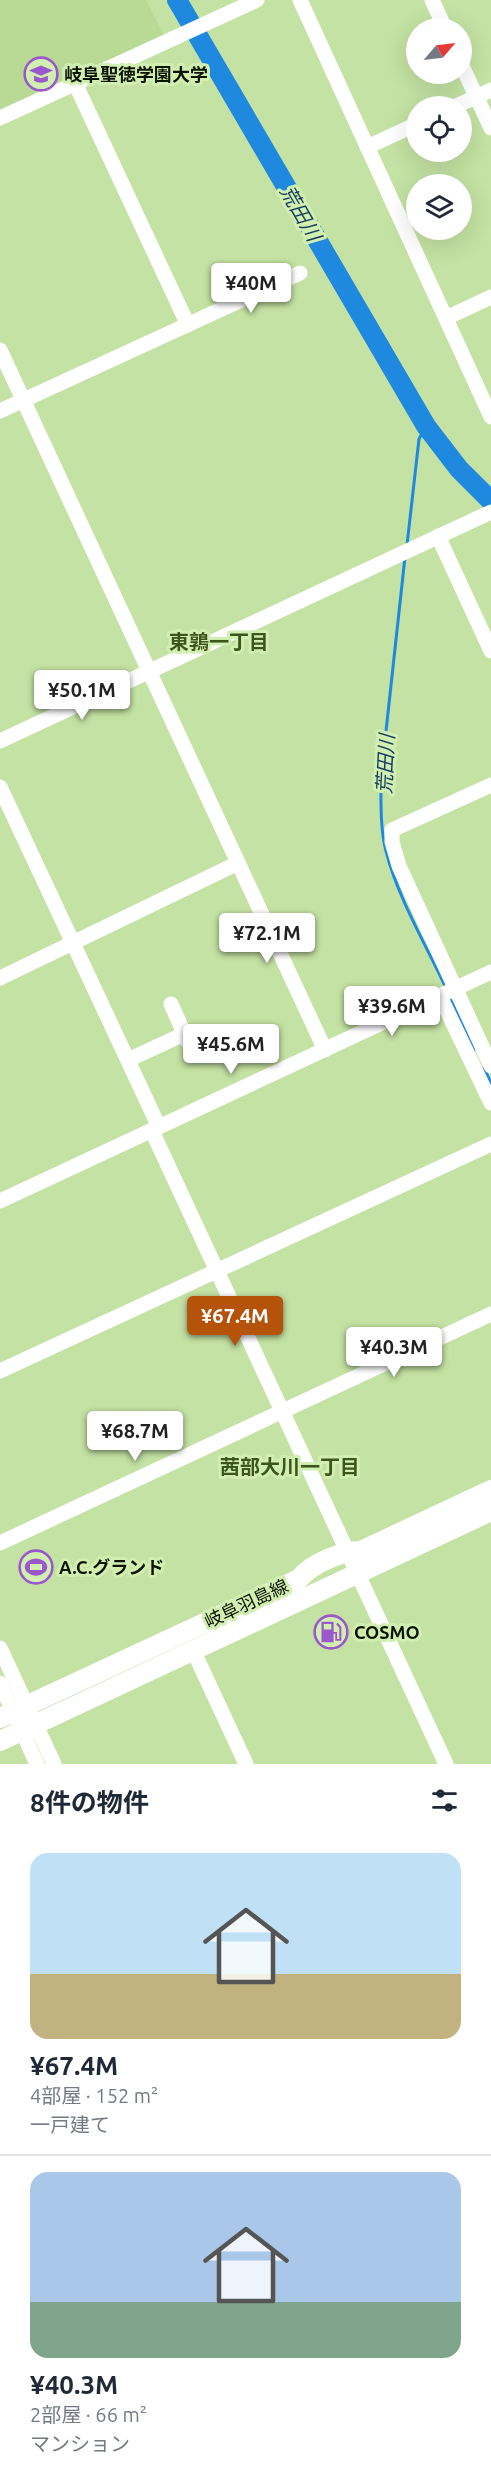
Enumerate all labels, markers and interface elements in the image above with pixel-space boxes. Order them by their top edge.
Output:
north arrow [406,18,472,84]
map controls [406,18,472,240]
school or university icon: 岐阜聖徳学園大学 [23,56,59,92]
place label: 岐阜聖徳学園大学 [64,64,208,84]
button: locate [406,96,472,162]
button: layers [406,174,472,240]
water label: 荒田川 [276,181,327,246]
pin: ¥40M [215,263,287,314]
text: ¥40M [225,271,277,294]
district label: 東鶉一丁目 [169,630,269,653]
pin: ¥50.1M [33,670,131,721]
text: ¥50.1M [48,678,116,701]
water label: 荒田川 [372,731,398,795]
pin: ¥72.1M [218,913,316,964]
text: ¥72.1M [233,921,301,944]
pin: ¥39.6M [343,986,441,1037]
text: ¥39.6M [358,994,426,1017]
pin: ¥45.6M [182,1024,280,1075]
text: ¥45.6M [197,1032,265,1055]
pin: ¥67.4M [186,1296,284,1347]
text: ¥67.4M [201,1304,269,1327]
pin: ¥40.3M [345,1327,443,1378]
text: ¥40.3M [360,1335,428,1358]
pin: ¥68.7M [86,1411,184,1462]
text: ¥68.7M [101,1419,169,1442]
district label: 茜部大川一丁目 [220,1455,360,1478]
sports icon: A.C.グランド [18,1549,54,1585]
place label: A.C.グランド [59,1557,164,1577]
street label: 岐阜羽島線 [201,1575,291,1631]
fuel station icon: COSMO [313,1614,349,1650]
place label: COSMO [354,1622,420,1642]
icon: filters [428,1784,461,1817]
text: 8件の物件 [30,1788,149,1817]
icon: home [192,1892,300,2000]
text: ¥67.4M [30,2051,118,2080]
text: 4部屋 · 152 m² [30,2084,158,2107]
text: 一戸建て [30,2113,110,2136]
icon: home [192,2211,300,2319]
text: ¥40.3M [30,2370,118,2399]
text: 2部屋 · 66 m² [30,2403,147,2426]
text: マンション [30,2432,130,2455]

